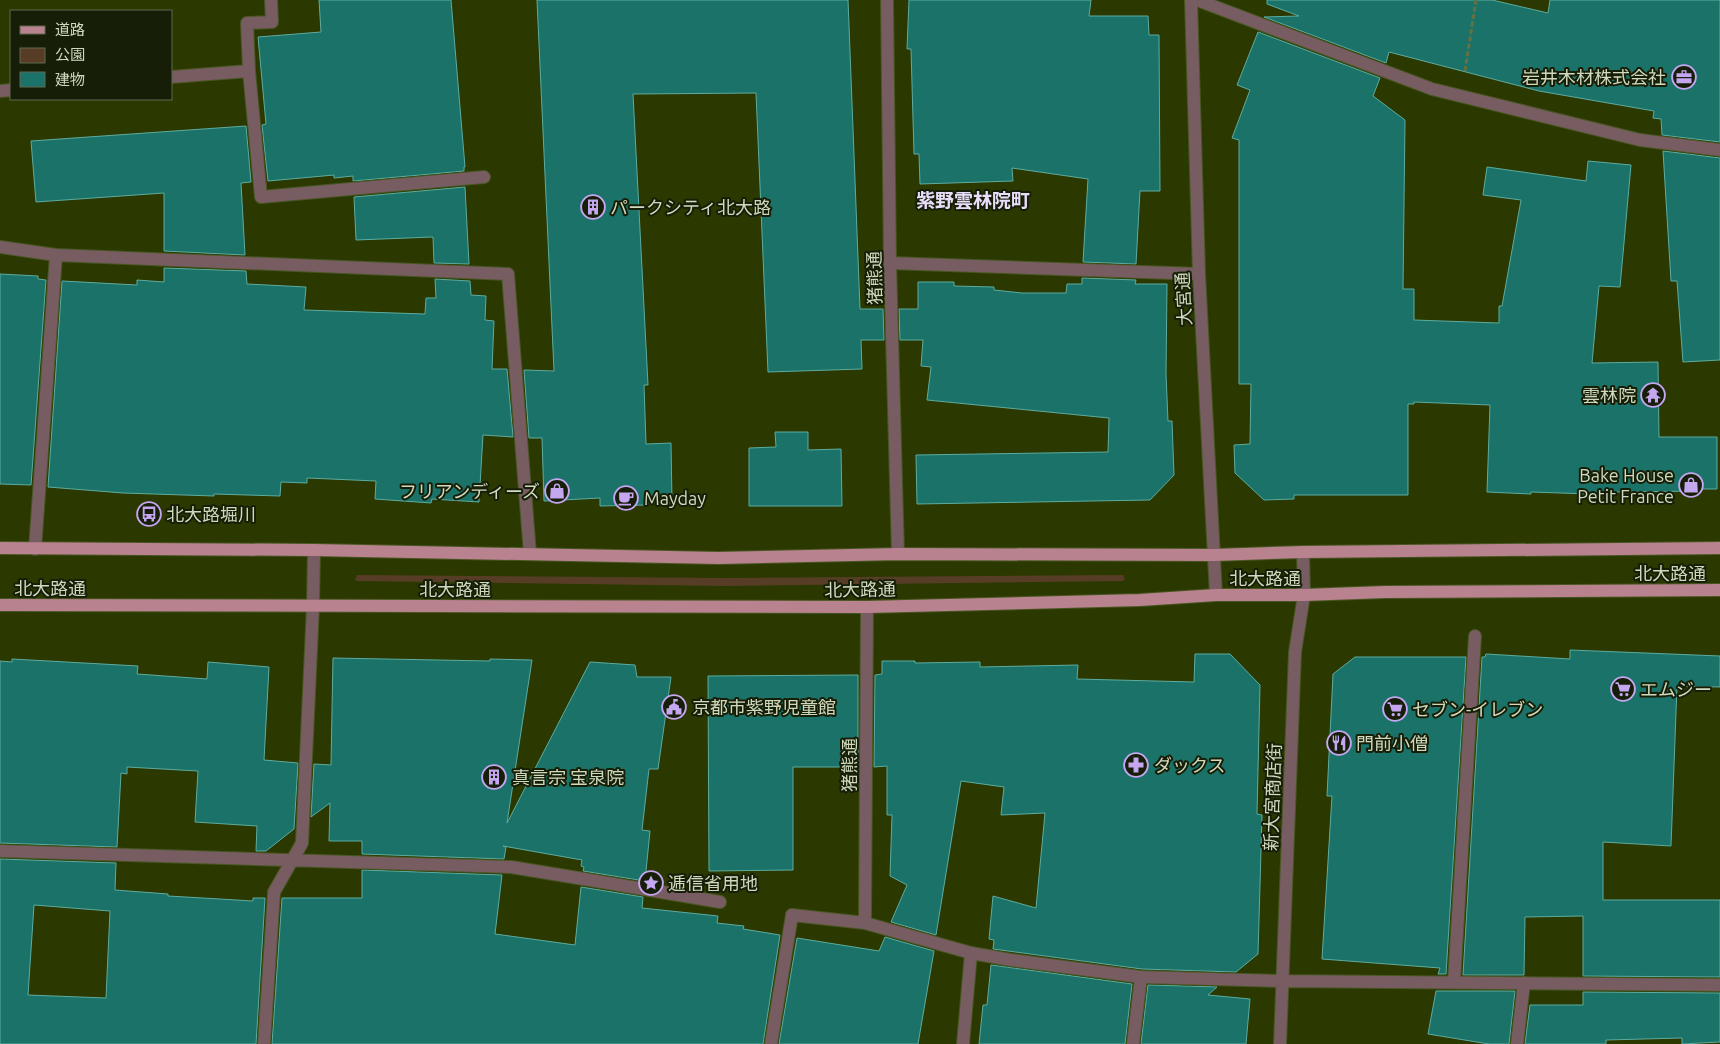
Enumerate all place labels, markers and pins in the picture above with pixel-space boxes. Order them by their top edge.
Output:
office icon: 岩井木材株式会社 [1671,64,1697,90]
place label: 岩井木材株式会社 [1522,67,1666,87]
building icon: パークシティ北大路 [580,194,606,220]
place label: パークシティ北大路 [610,197,771,217]
temple icon: 雲林院 [1640,382,1666,408]
place label: 雲林院 [1582,385,1636,405]
place label: Bake House Petit France [1577,465,1674,506]
shop icon: Bake House Petit France [1678,472,1704,498]
shop icon: フリアンディーズ [544,478,570,504]
place label: フリアンディーズ [399,481,540,501]
cafe icon: Mayday [613,485,639,511]
place label: Mayday [644,488,706,508]
bus stop icon: 北大路堀川 [136,501,162,527]
place label: 北大路堀川 [166,504,256,524]
supermarket icon: エムジー [1610,676,1636,702]
place label: エムジー [1640,679,1712,699]
public building icon: 京都市紫野児童館 [661,694,687,720]
supermarket icon: セブン-イレブン [1382,696,1408,722]
place label: 京都市紫野児童館 [692,697,836,717]
place label: セブン-イレブン [1412,699,1543,719]
restaurant icon: 門前小僧 [1326,730,1352,756]
place label: 門前小僧 [1356,733,1428,753]
pharmacy icon: ダックス [1123,752,1149,778]
place label: ダックス [1154,755,1225,775]
building icon: 真言宗 宝泉院 [481,764,507,790]
place label: 真言宗 宝泉院 [512,767,624,787]
place icon: 逓信省用地 [638,870,664,896]
place label: 逓信省用地 [668,873,758,893]

